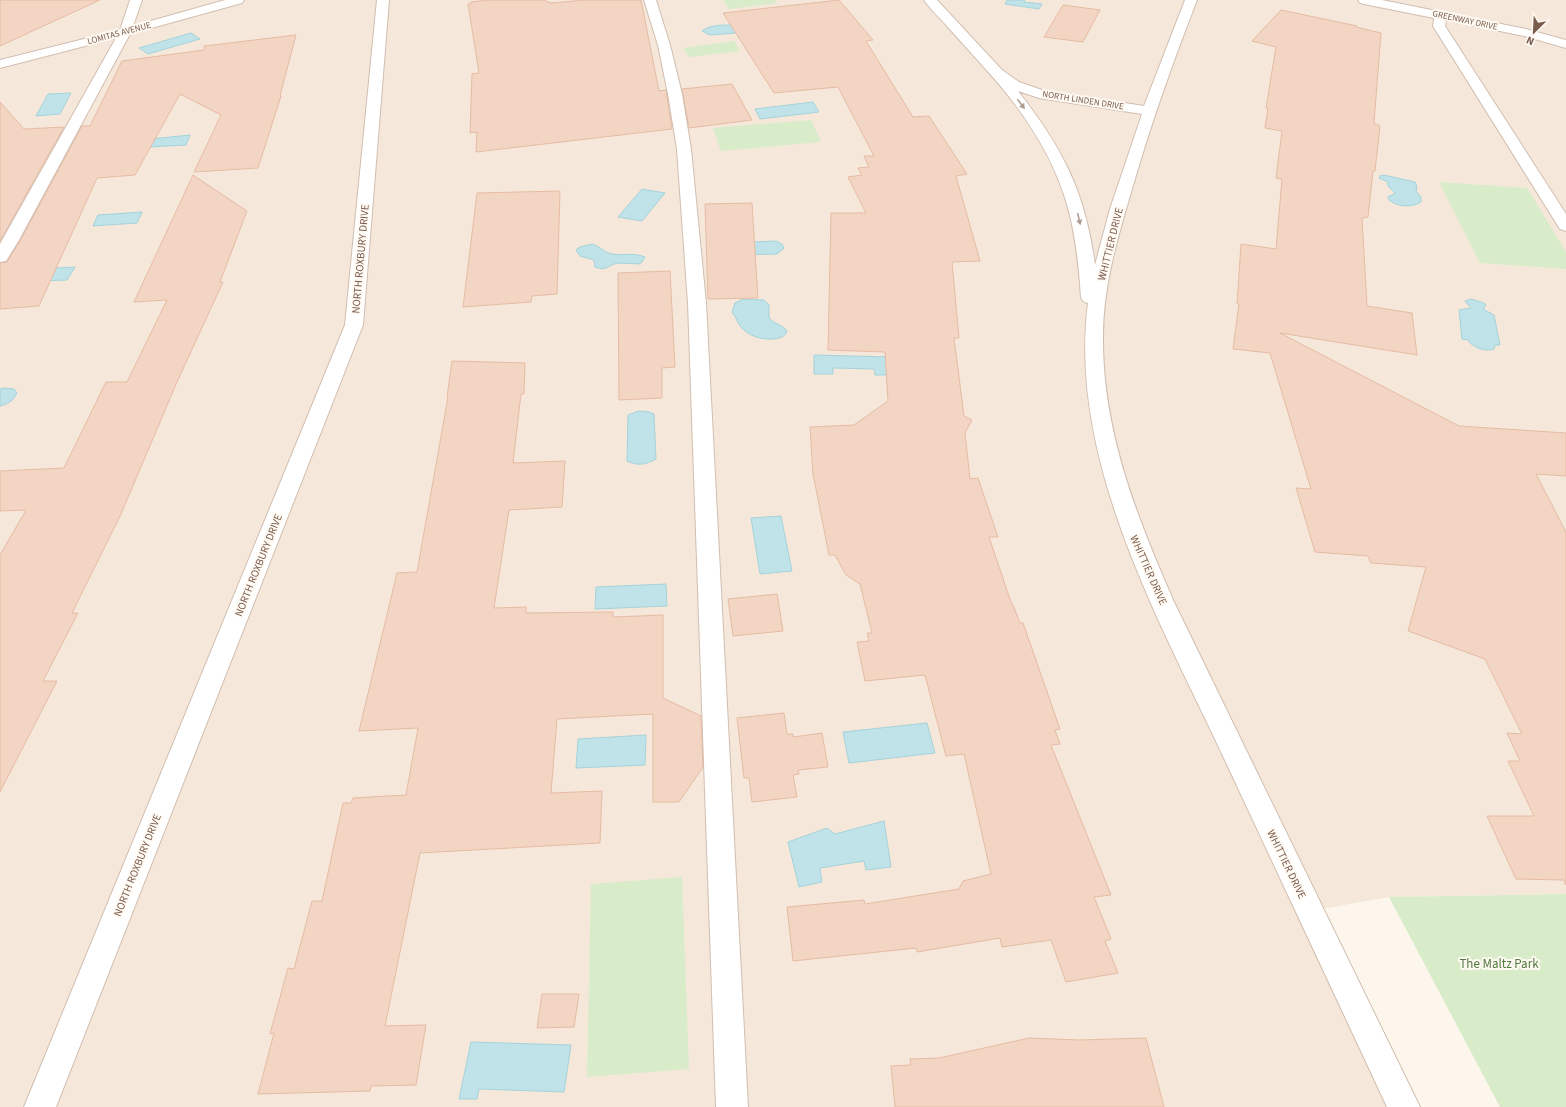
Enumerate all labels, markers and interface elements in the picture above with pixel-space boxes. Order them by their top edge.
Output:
street label: GREENWAY DRIVE [1431,7,1499,34]
north arrow [1514,12,1554,52]
street label: LOMITAS AVENUE [86,19,153,48]
text: N [1524,32,1537,49]
street label: NORTH LINDEN DRIVE [1041,88,1125,113]
one-way arrow [1017,98,1025,109]
street label: NORTH ROXBURY DRIVE [348,204,373,314]
street label: WHITTIER DRIVE [1094,206,1127,282]
one-way arrow [1076,213,1082,225]
street label: NORTH ROXBURY DRIVE [231,511,286,619]
street label: WHITTIER DRIVE [1126,533,1171,608]
street label: NORTH ROXBURY DRIVE [110,811,165,919]
street label: WHITTIER DRIVE [1263,827,1310,901]
park label: The Maltz Park [1459,955,1539,973]

